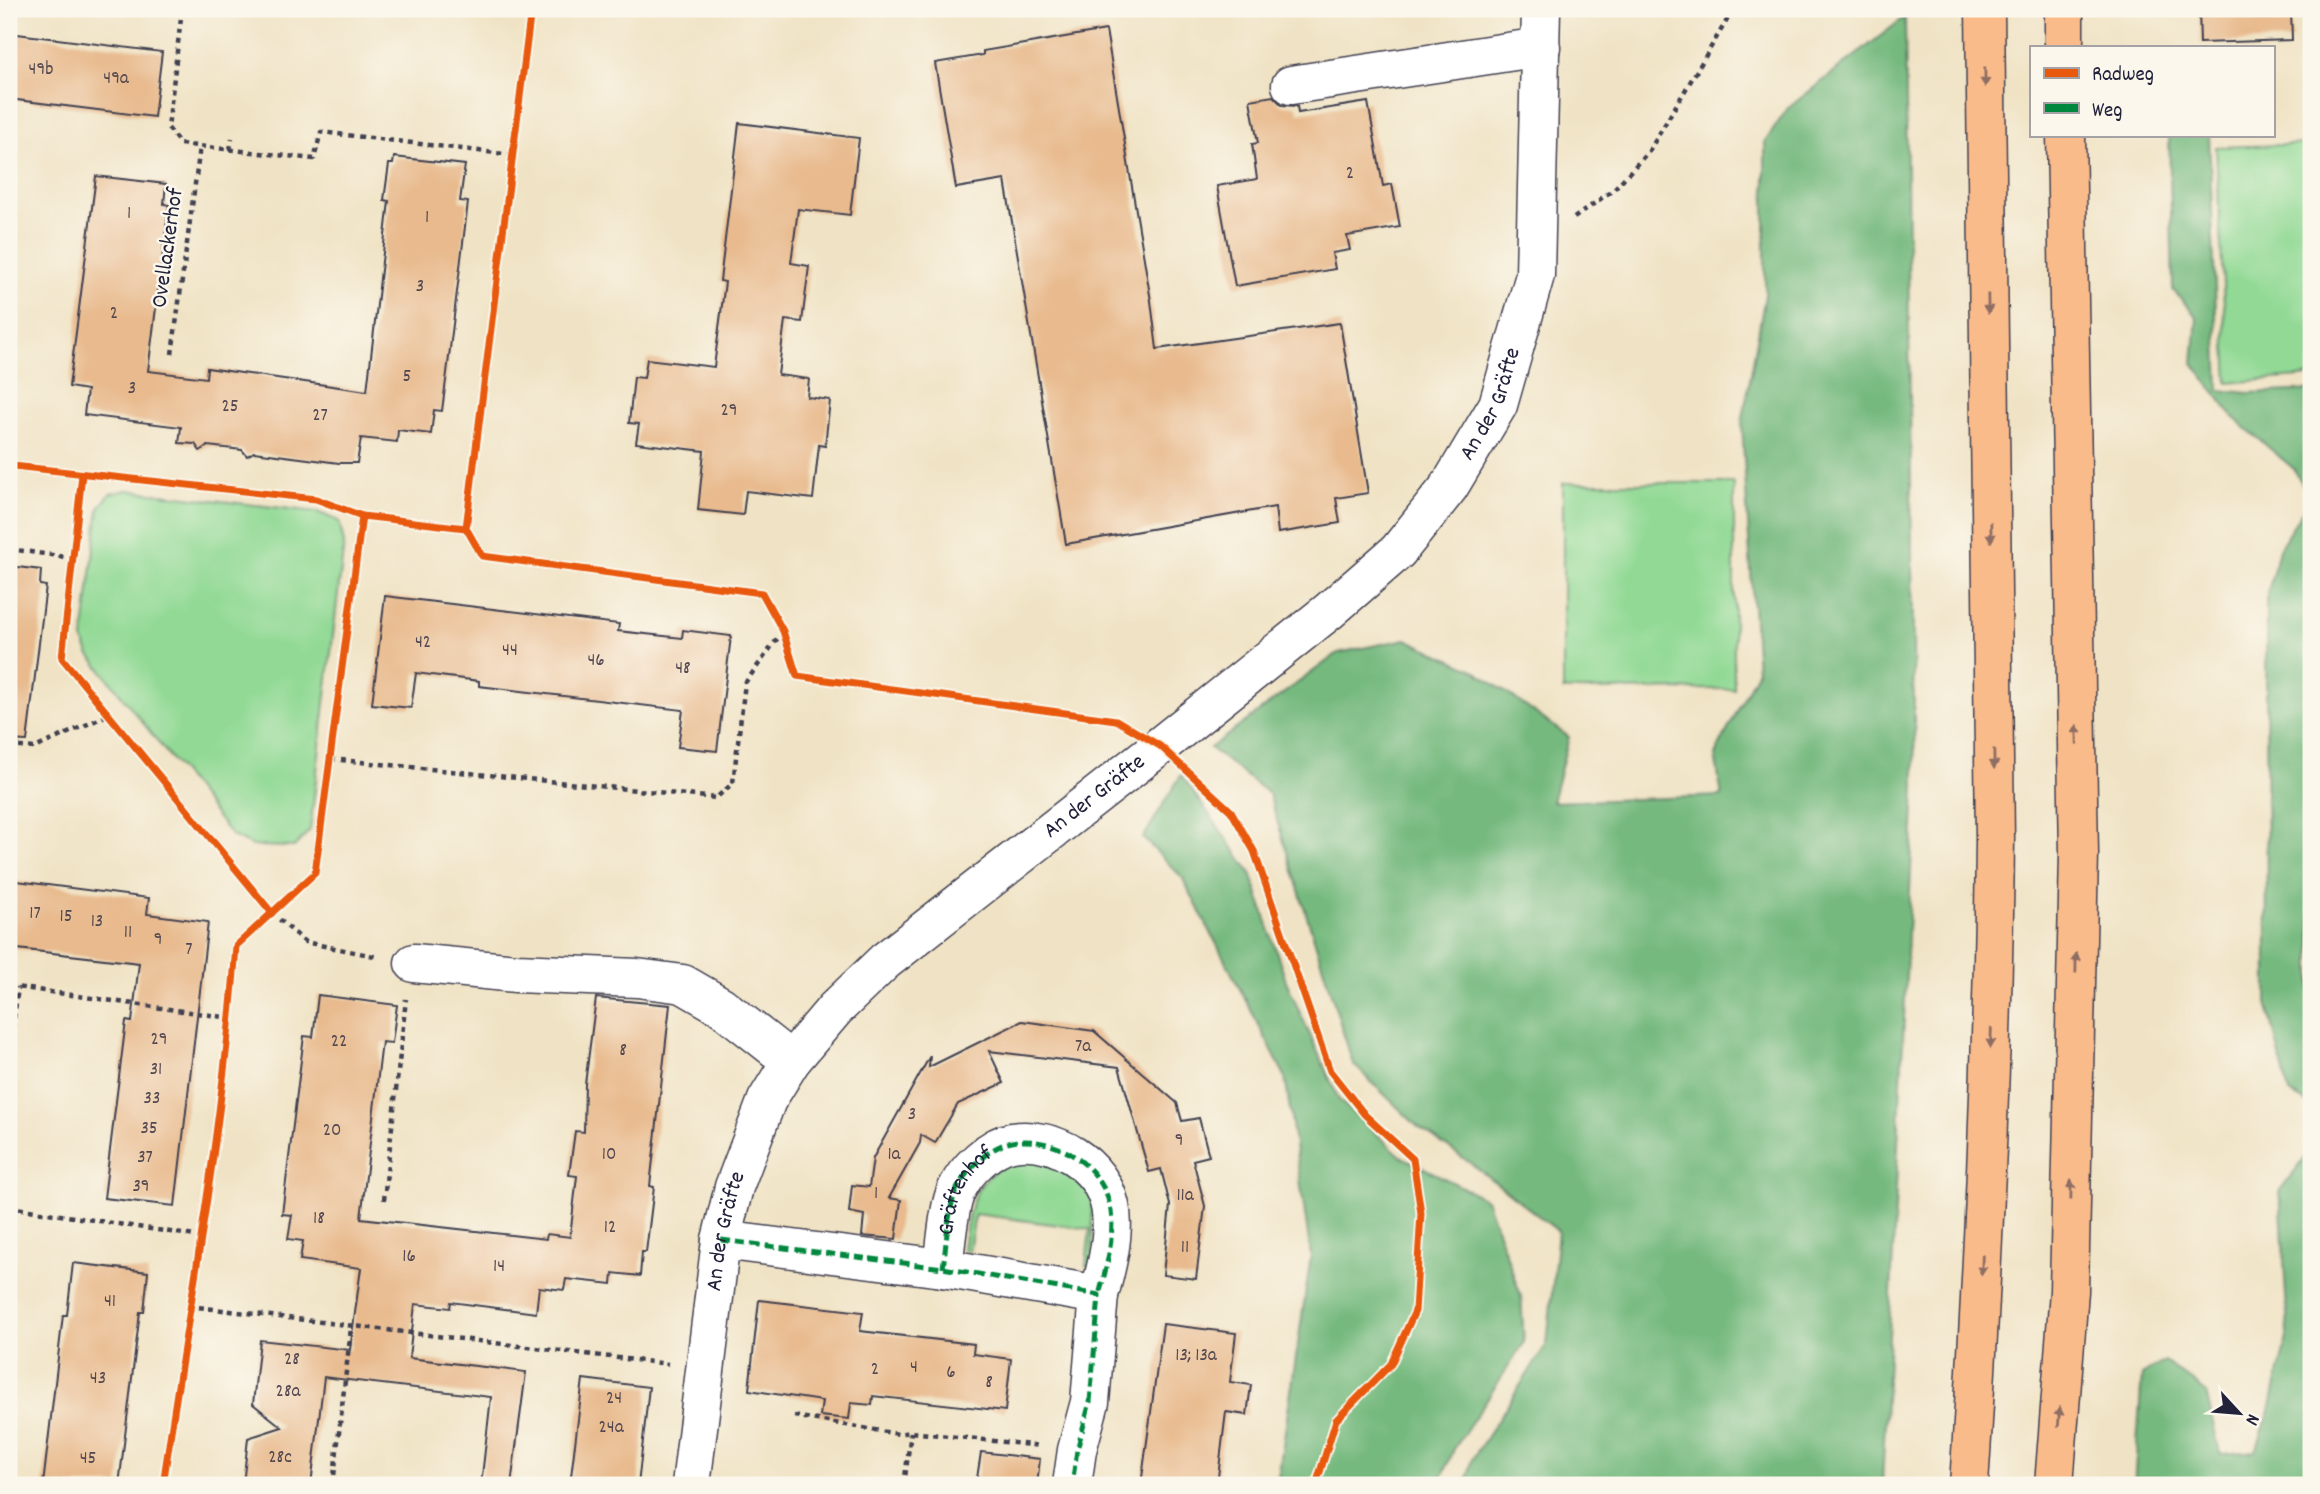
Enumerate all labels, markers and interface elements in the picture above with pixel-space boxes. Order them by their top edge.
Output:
legend [2030,46,2274,136]
house number: 49b [29,57,53,84]
text: Radweg [2092,61,2154,91]
house number: 49a [103,66,130,93]
one-way arrow [1980,66,1991,88]
text: Weg [2092,97,2123,127]
house number: 2 [1346,161,1354,188]
street label: Ovellackerhof [144,185,194,310]
house number: 1 [127,201,131,228]
house number: 1 [425,205,429,232]
house number: 3 [416,274,424,301]
one-way arrow [1982,294,1994,316]
house number: 2 [110,301,118,328]
street label: An der Gräfte [1452,344,1530,467]
house number: 5 [403,364,411,391]
house number: 3 [128,376,136,403]
house number: 25 [221,394,239,421]
house number: 29 [720,398,738,425]
house number: 27 [312,403,328,430]
one-way arrow [1985,521,1997,543]
house number: 42 [415,630,431,657]
house number: 44 [502,638,518,665]
house number: 46 [587,648,605,675]
house number: 48 [675,656,691,683]
one-way arrow [2071,724,2082,746]
street label: An der Gräfte [1037,747,1153,847]
one-way arrow [1988,749,2000,771]
house number: 17 [29,901,41,928]
house number: 15 [60,904,72,931]
house number: 13 [91,909,103,936]
house number: 11 [124,920,132,947]
house number: 9 [154,927,162,954]
house number: 7 [185,937,193,964]
one-way arrow [2071,951,2082,973]
house number: 29 [150,1027,168,1054]
one-way arrow [1985,1027,1997,1049]
house number: 22 [331,1029,347,1056]
house number: 7a [1075,1034,1092,1061]
house number: 8 [619,1038,627,1065]
house number: 31 [150,1057,162,1084]
house number: 33 [144,1086,160,1113]
house number: 3 [908,1102,916,1129]
house number: 35 [140,1116,158,1143]
house number: 20 [323,1118,341,1145]
house number: 9 [1175,1128,1183,1155]
street label: Gräftenhof [930,1138,1001,1237]
house number: 10 [602,1142,616,1169]
house number: 1a [887,1142,902,1169]
house number: 37 [137,1145,153,1172]
street label: An der Gräfte [698,1167,755,1293]
house number: 39 [132,1174,150,1201]
one-way arrow [2065,1179,2077,1201]
house number: 1 [874,1181,878,1208]
house number: 11a [1176,1183,1195,1210]
house number: 18 [313,1206,325,1233]
house number: 12 [604,1215,616,1242]
house number: 11 [1181,1235,1189,1262]
house number: 16 [402,1244,416,1271]
house number: 14 [493,1254,505,1281]
one-way arrow [1977,1254,1988,1276]
house number: 41 [104,1289,116,1316]
house number: 13; 13a [1175,1343,1218,1370]
house number: 28 [284,1347,300,1374]
house number: 4 [910,1355,918,1382]
house number: 2 [871,1357,879,1384]
house number: 6 [946,1360,956,1387]
house number: 43 [90,1366,106,1393]
house number: 8 [985,1370,993,1397]
north arrow [2204,1378,2274,1448]
house number: 28a [276,1379,302,1406]
house number: 24 [606,1386,622,1413]
one-way arrow [2054,1406,2065,1428]
text: N [2237,1409,2265,1429]
house number: 24a [598,1415,625,1442]
house number: 28c [268,1445,292,1472]
house number: 45 [80,1446,96,1473]

